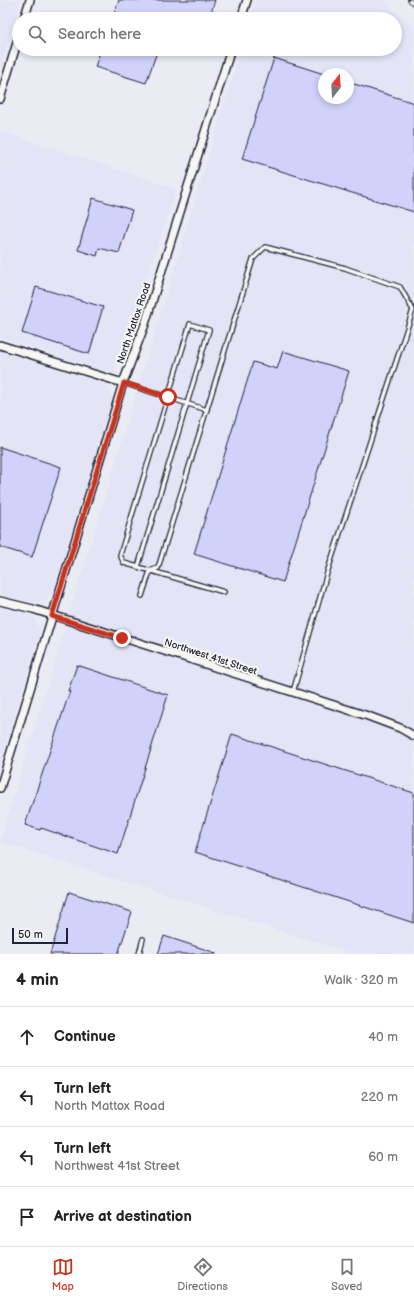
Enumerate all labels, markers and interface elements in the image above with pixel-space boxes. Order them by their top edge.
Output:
search box [12,12,402,56]
icon: search [26,23,48,45]
text: Search here [58,25,141,44]
north arrow [318,68,354,104]
street label: North Mattox Road [114,281,154,366]
route start [159,388,177,406]
route end [113,629,131,647]
street label: Northwest 41st Street [163,636,259,678]
scale bar [12,926,68,945]
text: 50 m [18,928,43,941]
text: 4 min [16,970,59,990]
text: Walk · 320 m [324,972,398,988]
icon: ahead [16,1026,38,1048]
text: Continue [54,1027,116,1046]
text: 40 m [368,1029,398,1045]
text: Turn left [54,1079,111,1098]
icon: left [16,1086,38,1108]
text: 220 m [361,1089,398,1105]
text: North Mattox Road [54,1098,165,1114]
text: Turn left [54,1139,111,1158]
icon: left [16,1146,38,1168]
text: 60 m [368,1149,398,1165]
text: Northwest 41st Street [54,1158,180,1174]
icon: arrive [16,1206,38,1228]
text: Arrive at destination [54,1207,192,1226]
tab: Map [52,1256,74,1293]
tab: Directions [177,1256,228,1293]
tab: Saved [331,1256,362,1293]

